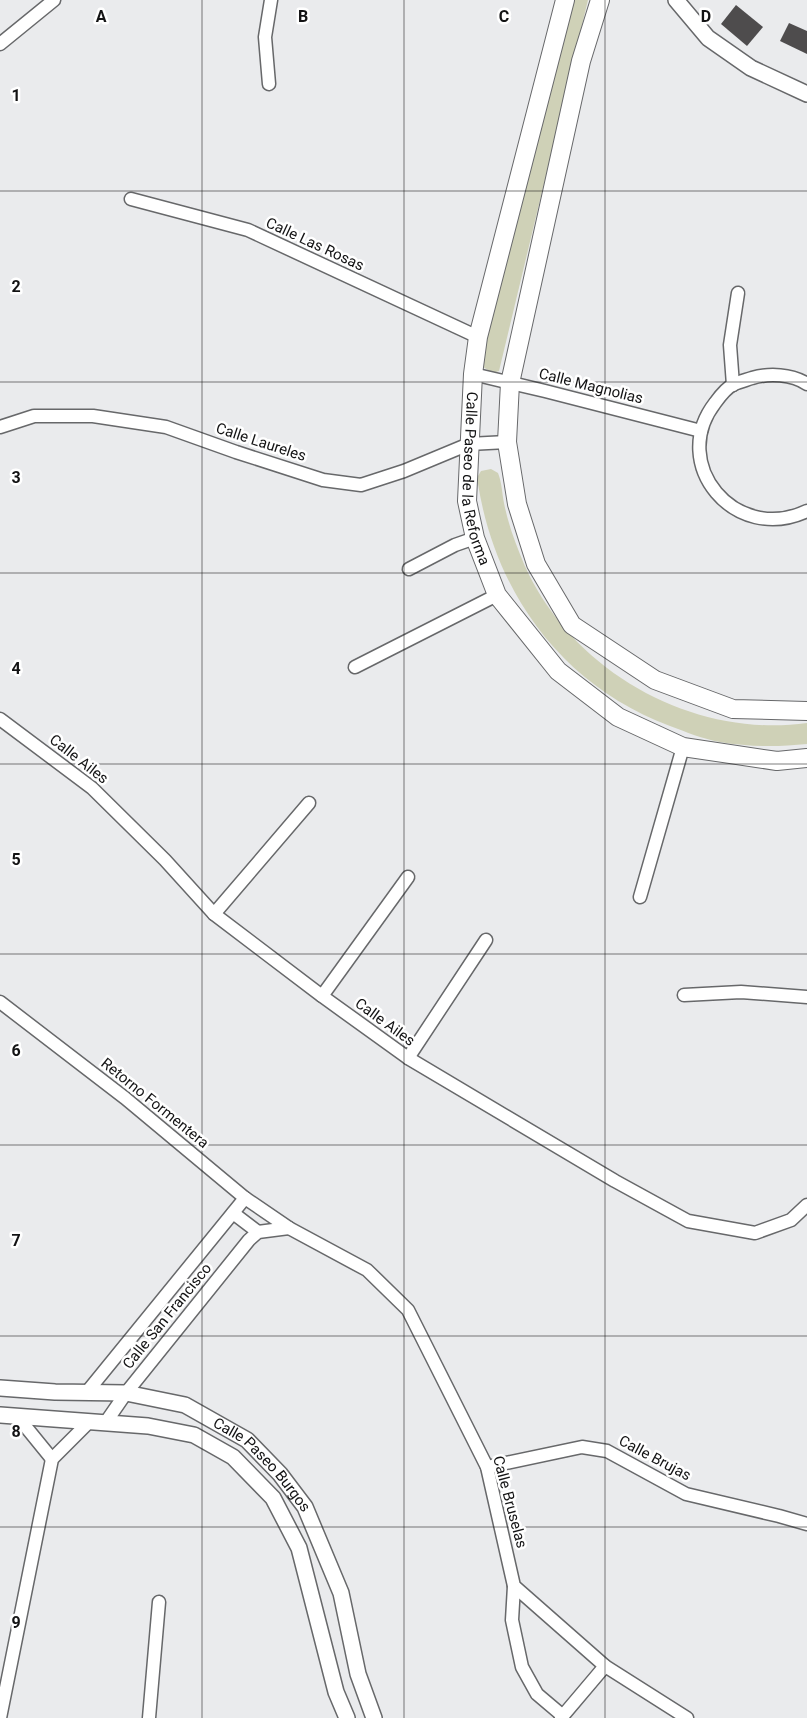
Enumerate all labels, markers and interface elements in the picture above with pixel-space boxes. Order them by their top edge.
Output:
text: A [96,7,107,26]
text: B [298,7,308,26]
text: C [499,7,509,26]
text: D [701,7,711,26]
text: 1 [11,86,21,105]
street label: Calle Las Rosas [263,213,367,275]
text: 2 [11,277,21,296]
street label: Calle Magnolias [537,364,645,408]
street label: Calle Paseo de la Reforma [458,391,494,568]
street label: Calle Laureles [214,419,308,465]
text: 3 [11,468,21,487]
text: 4 [11,659,21,678]
street label: Calle Ailes [46,730,112,788]
text: 5 [11,850,21,869]
street label: Calle Ailes [352,994,418,1050]
text: 6 [11,1041,21,1060]
street label: Retorno Formentera [98,1054,212,1152]
text: 7 [11,1231,21,1250]
street label: Calle San Francisco [119,1259,215,1373]
street label: Calle Paseo Burgos [210,1414,314,1515]
text: 8 [11,1422,21,1441]
street label: Calle Brujas [616,1431,694,1485]
street label: Calle Bruselas [489,1454,531,1550]
text: 9 [11,1613,21,1632]

